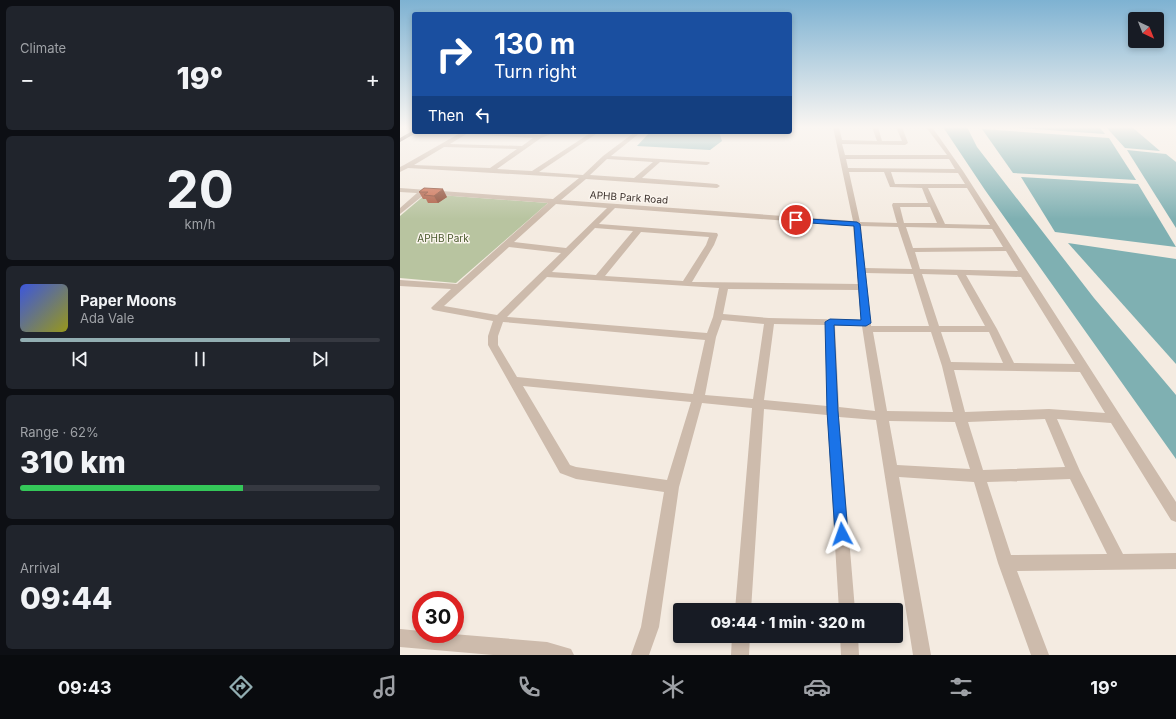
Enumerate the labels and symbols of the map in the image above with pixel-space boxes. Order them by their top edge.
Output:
north arrow [1128,12,1164,48]
street label: APHB Park Road [589,188,669,206]
pin [779,203,813,237]
park label: APHB Park [417,232,469,244]
position arrow [821,513,863,555]
speed limit sign: 30 [412,591,464,643]

